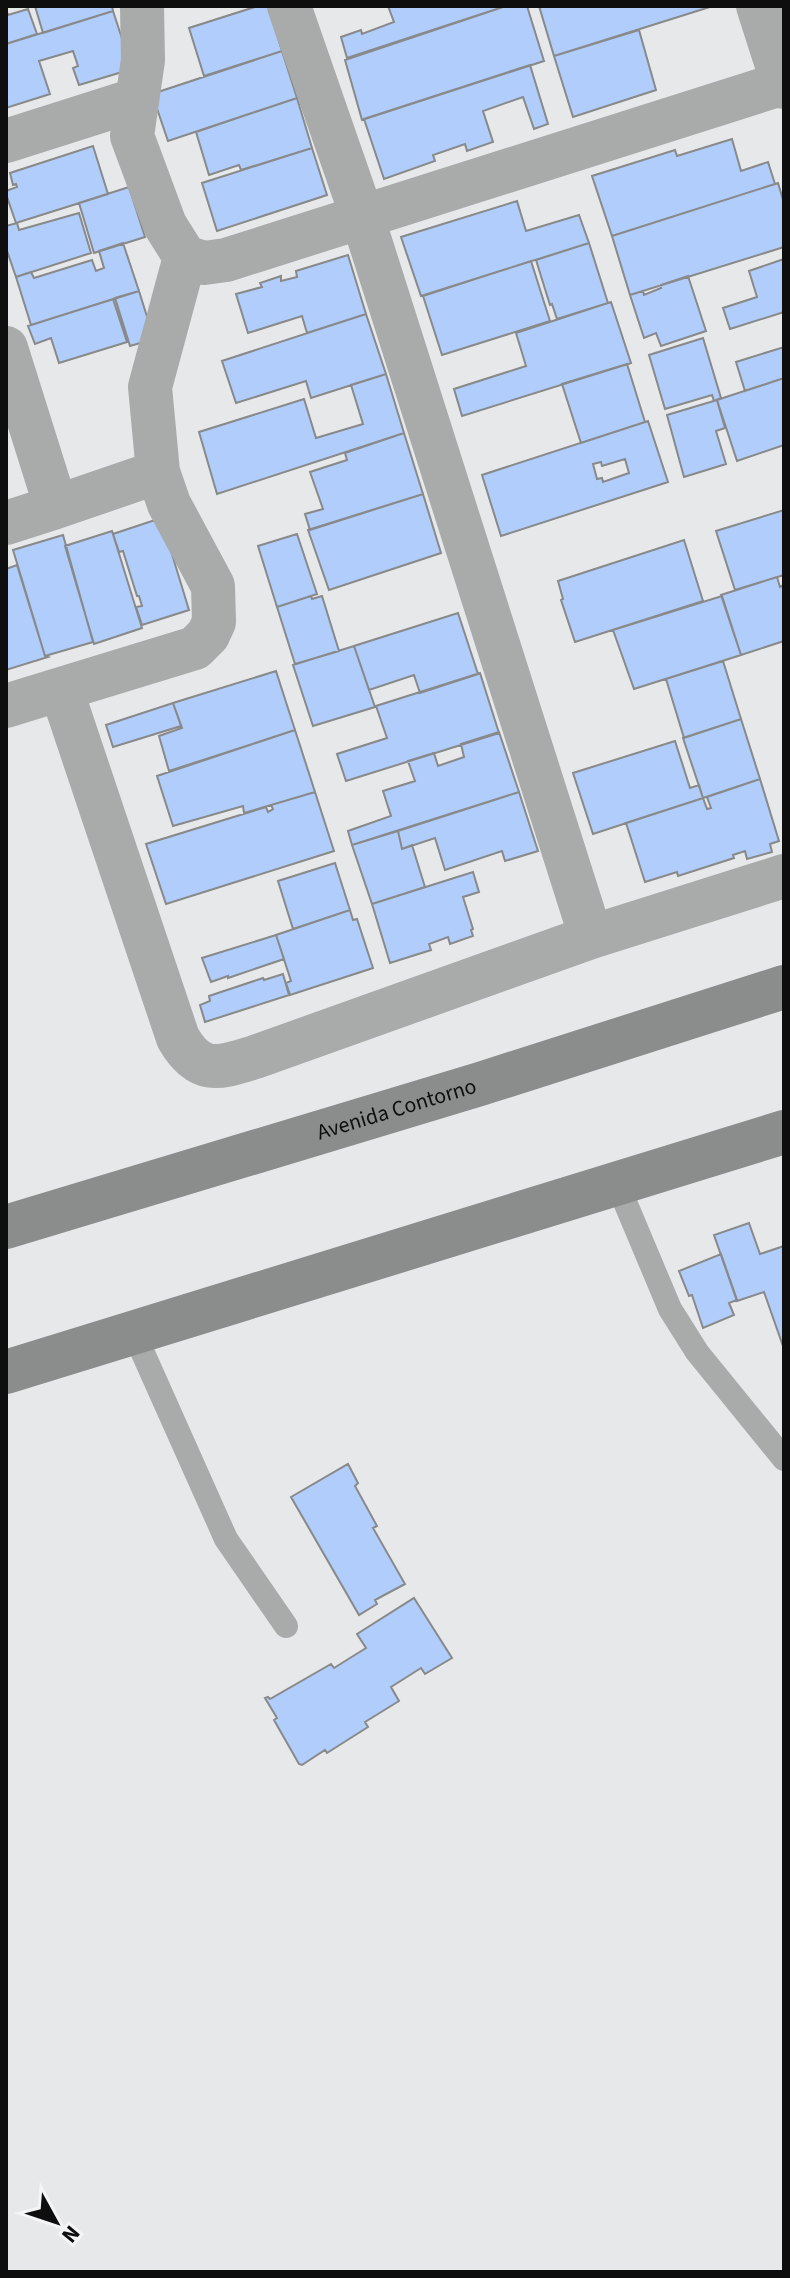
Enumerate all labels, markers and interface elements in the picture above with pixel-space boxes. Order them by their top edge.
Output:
street label: Avenida Contorno [313,1070,480,1148]
north arrow [16,2182,96,2262]
text: N [54,2218,88,2250]

